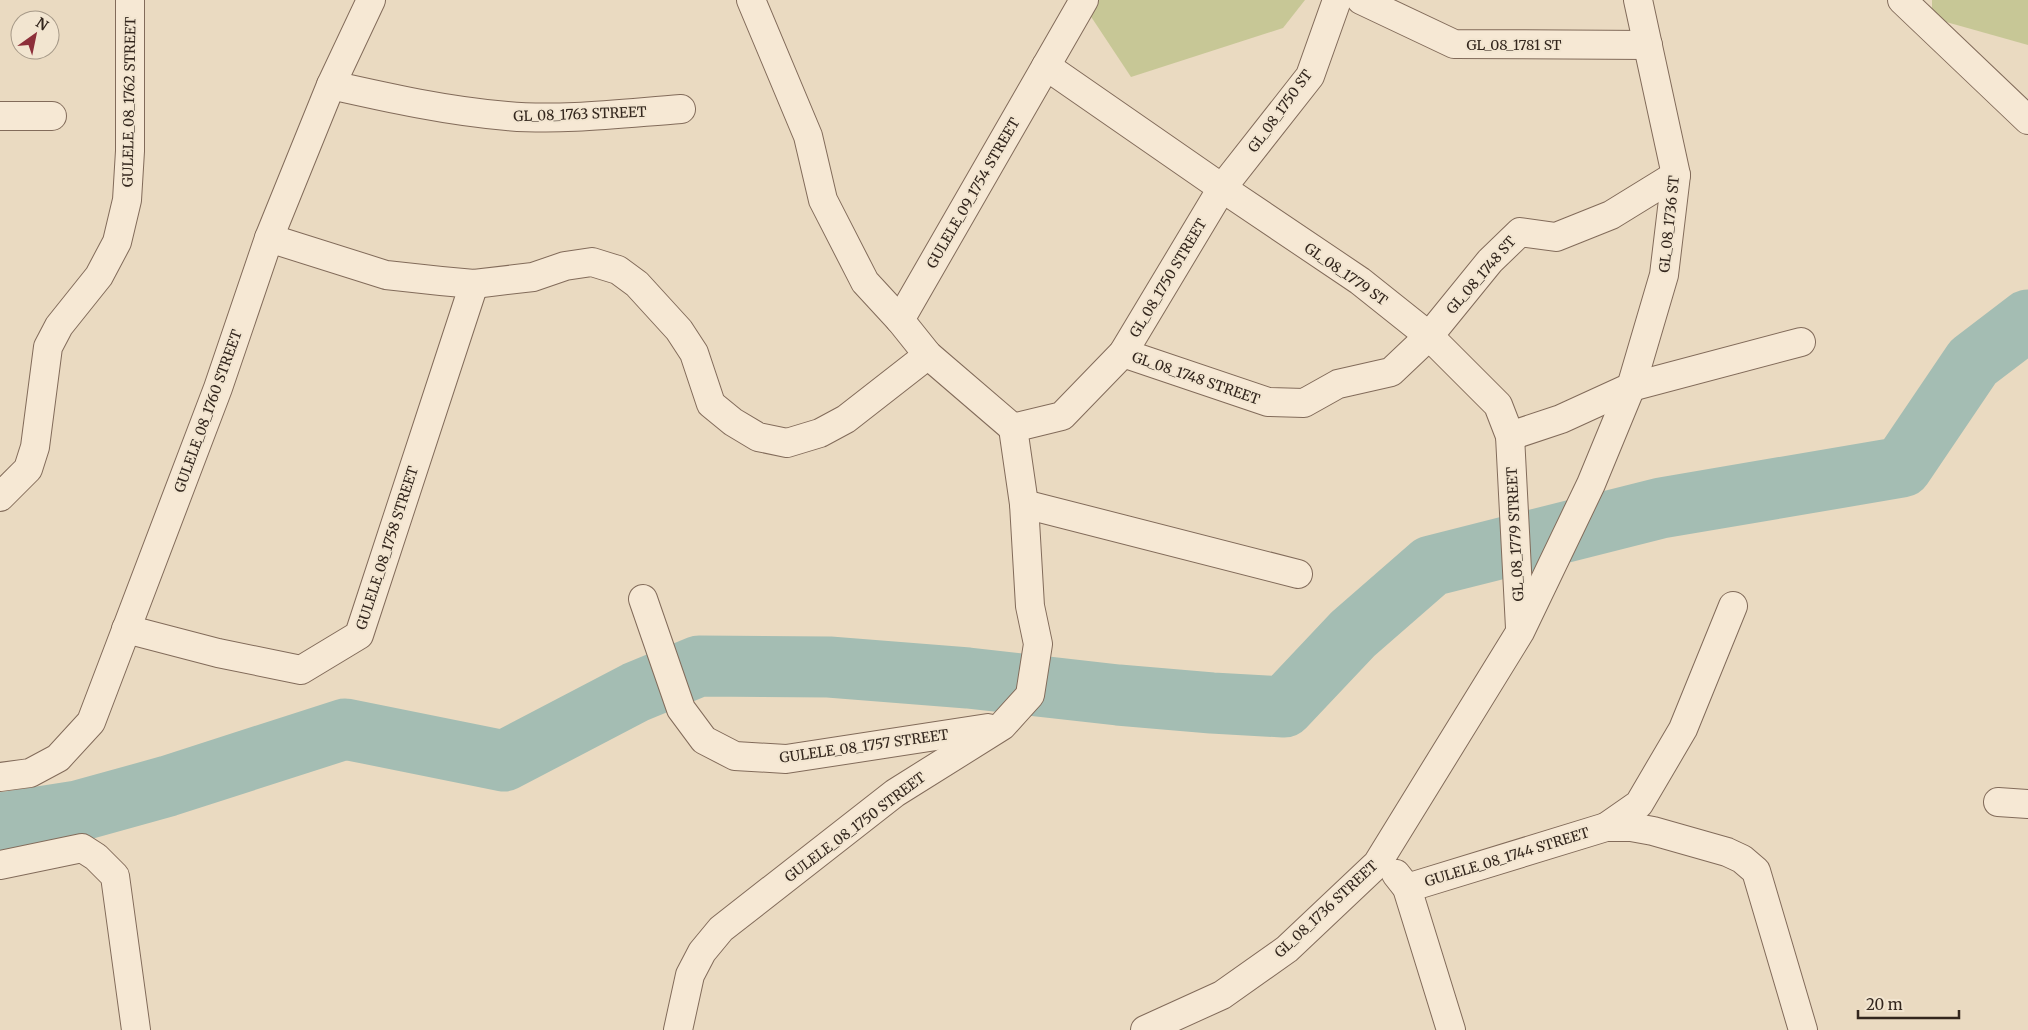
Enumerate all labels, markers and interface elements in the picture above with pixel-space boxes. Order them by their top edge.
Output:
north arrow [10,10,60,60]
text: N [33,14,52,35]
street label: GULELE_08_1762 STREET [119,16,139,187]
street label: GL_08_1781 ST [1466,36,1562,54]
street label: GL_08_1750 ST [1244,66,1316,156]
street label: GL_08_1763 STREET [513,103,647,125]
street label: GULELE_09_1754 STREET [923,114,1024,271]
street label: GL_08_1736 ST [1655,174,1683,273]
street label: GL_08_1750 STREET [1126,215,1211,341]
street label: GL_08_1748 ST [1442,232,1520,318]
street label: GL_08_1779 ST [1301,239,1391,309]
street label: GULELE_08_1760 STREET [170,327,246,495]
street label: GL_08_1748 STREET [1130,348,1263,408]
street label: GULELE_08_1758 STREET [352,464,422,632]
street label: GL_08_1779 STREET [1502,466,1528,602]
street label: GULELE_08_1757 STREET [778,725,950,767]
street label: GULELE_08_1750 STREET [781,768,929,886]
street label: GULELE_08_1744 STREET [1423,823,1592,891]
street label: GL_08_1736 STREET [1271,856,1382,961]
scale bar [1858,988,1959,1020]
text: 20 m [1866,995,1903,1014]

